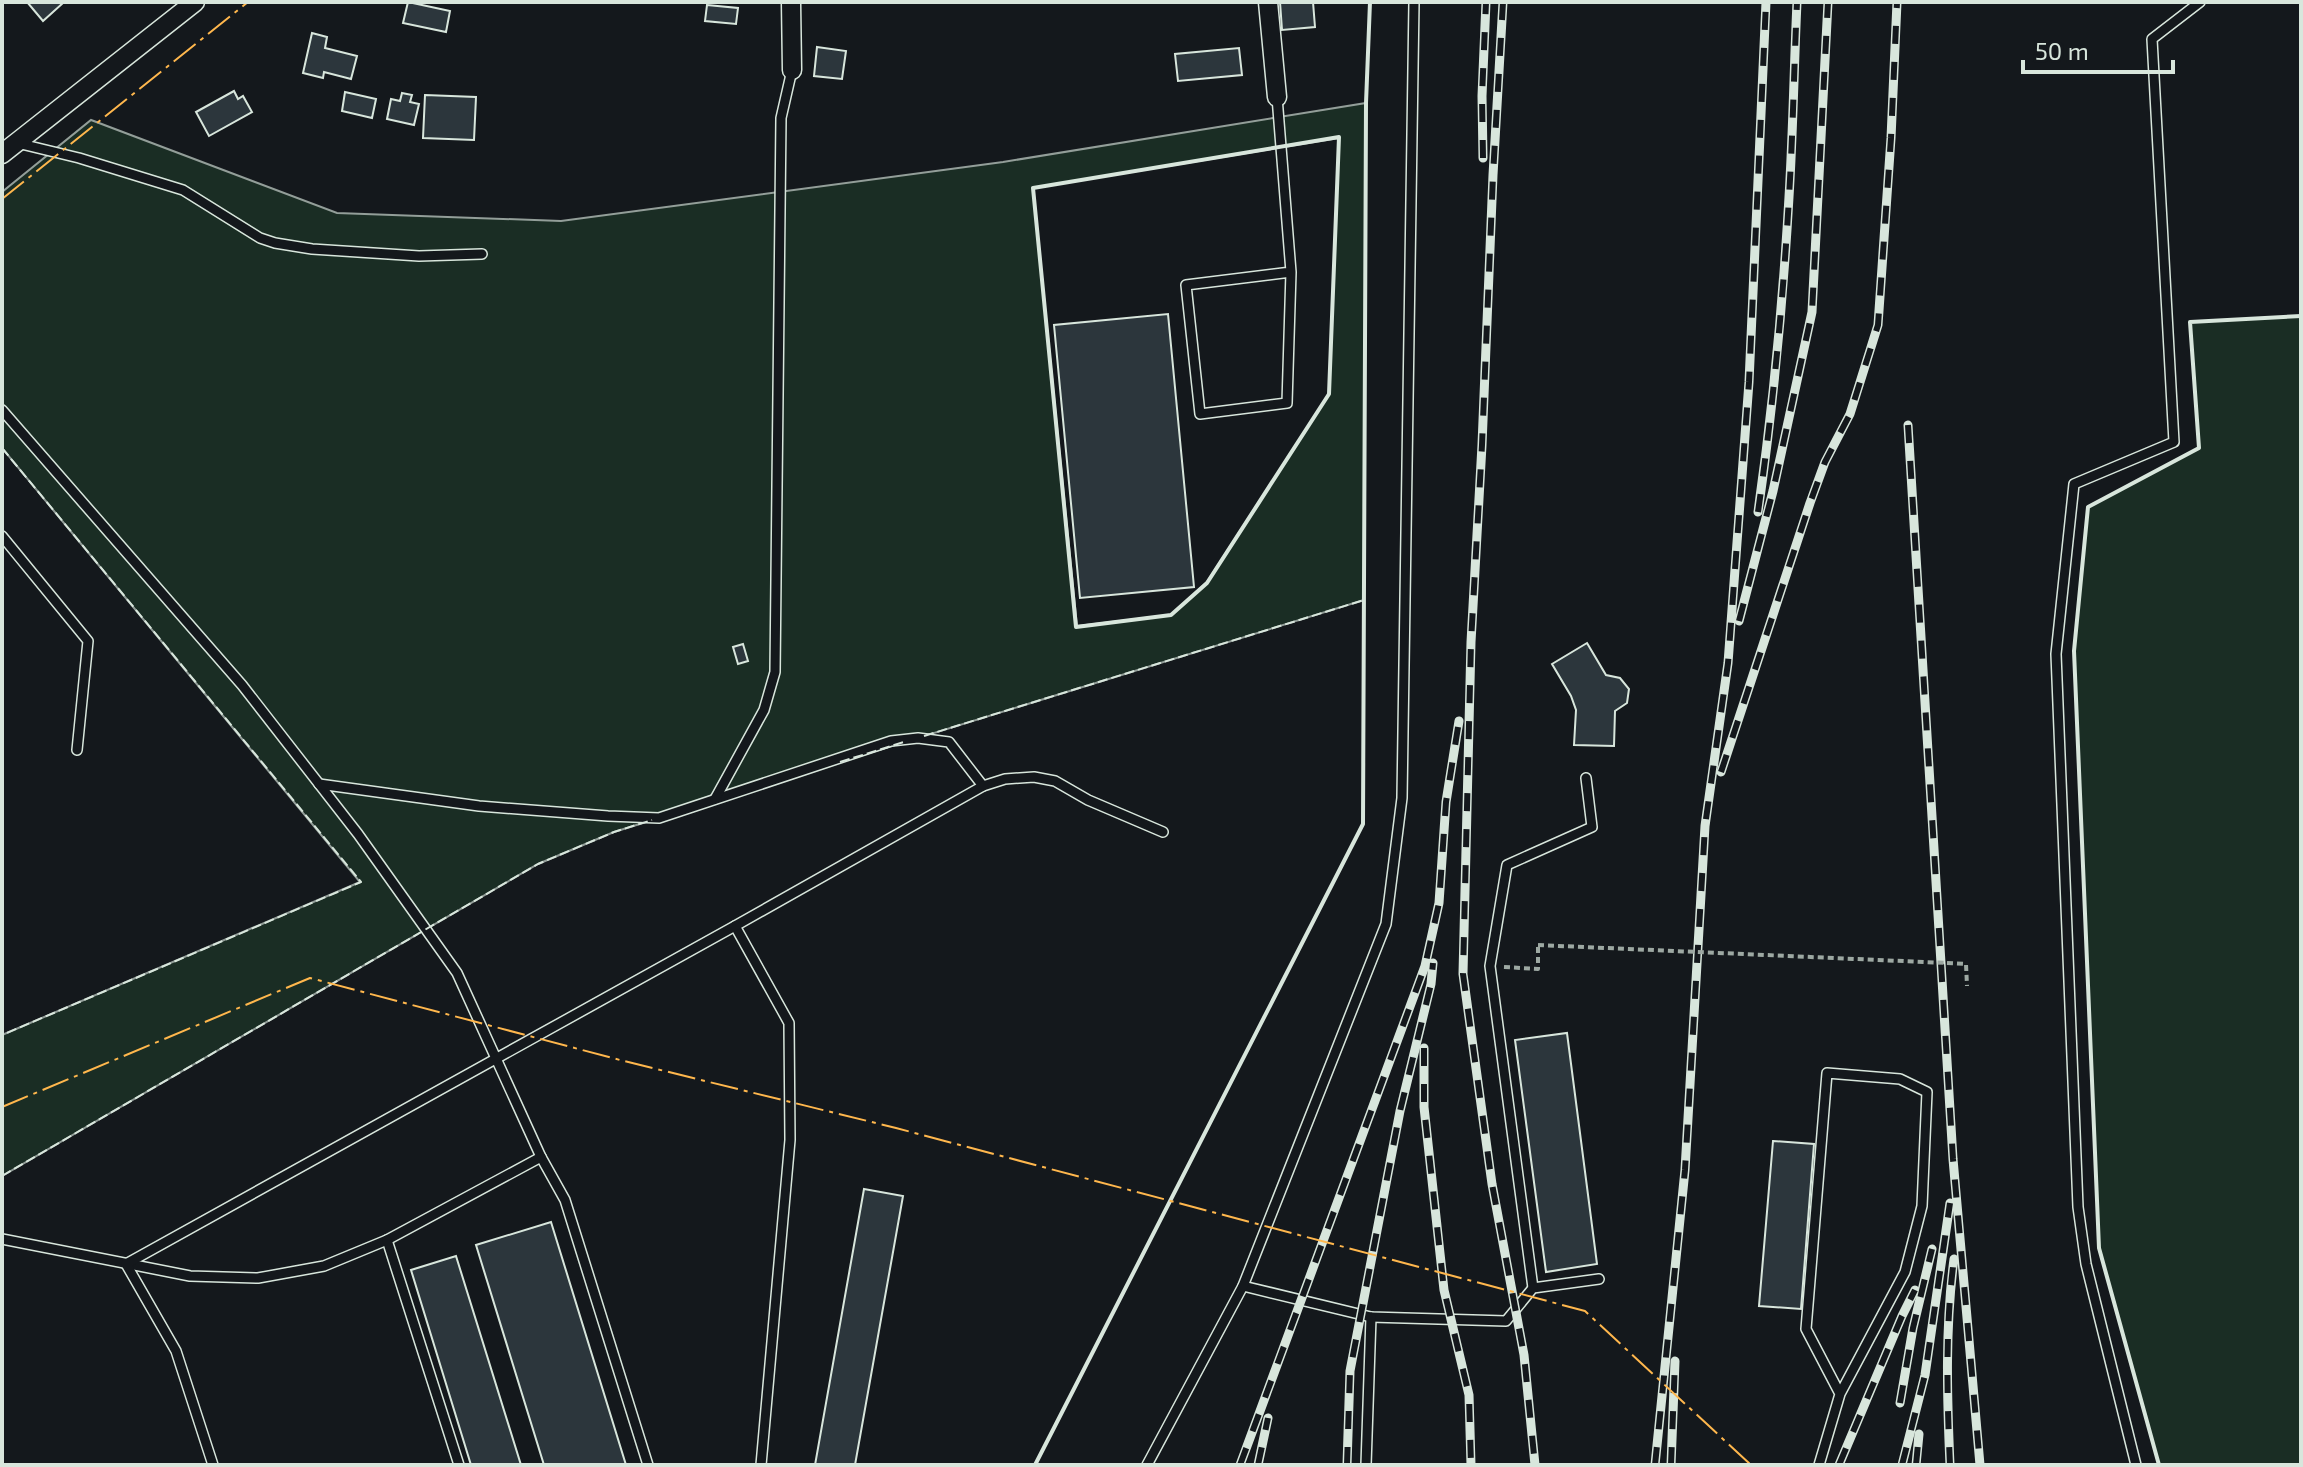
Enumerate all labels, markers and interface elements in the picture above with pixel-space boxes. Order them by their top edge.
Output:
scale bar [2023,24,2173,74]
text: 50 m [2035,36,2089,65]

